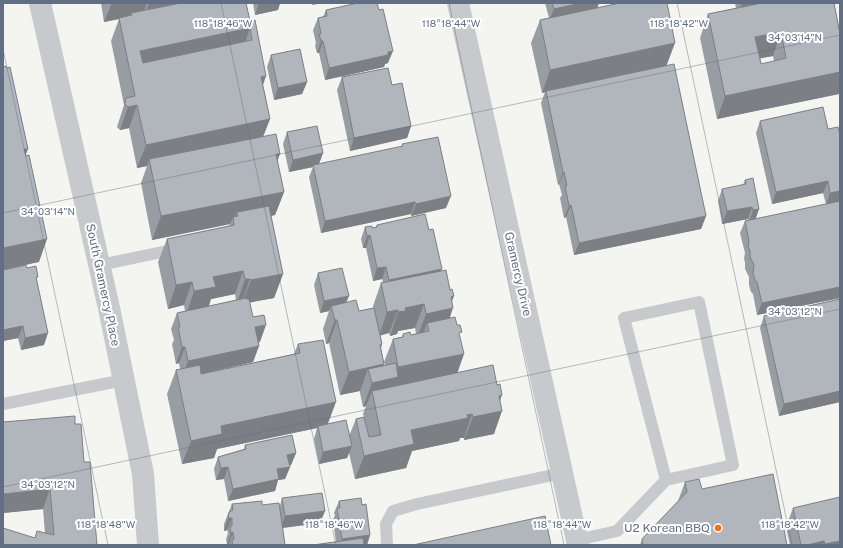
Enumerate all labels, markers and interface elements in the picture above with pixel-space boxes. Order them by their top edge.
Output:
text: 118°18'46"W [194,17,253,29]
text: 118°18'44"W [422,17,481,29]
text: 118°18'42"W [650,17,709,29]
text: 34°03'14"N [768,31,822,43]
text: 34°03'14"N [21,205,75,217]
street label: South Gramercy Place [83,222,123,348]
street label: Gramercy Drive [501,230,535,318]
text: 34°03'12"N [768,305,822,317]
text: 34°03'12"N [21,478,75,490]
text: 118°18'48"W [77,518,136,530]
text: 118°18'46"W [305,518,364,530]
text: 118°18'44"W [533,518,592,530]
text: 118°18'42"W [761,518,820,530]
place label: U2 Korean BBQ [624,521,710,535]
marker: U2 Korean BBQ [713,523,723,533]

